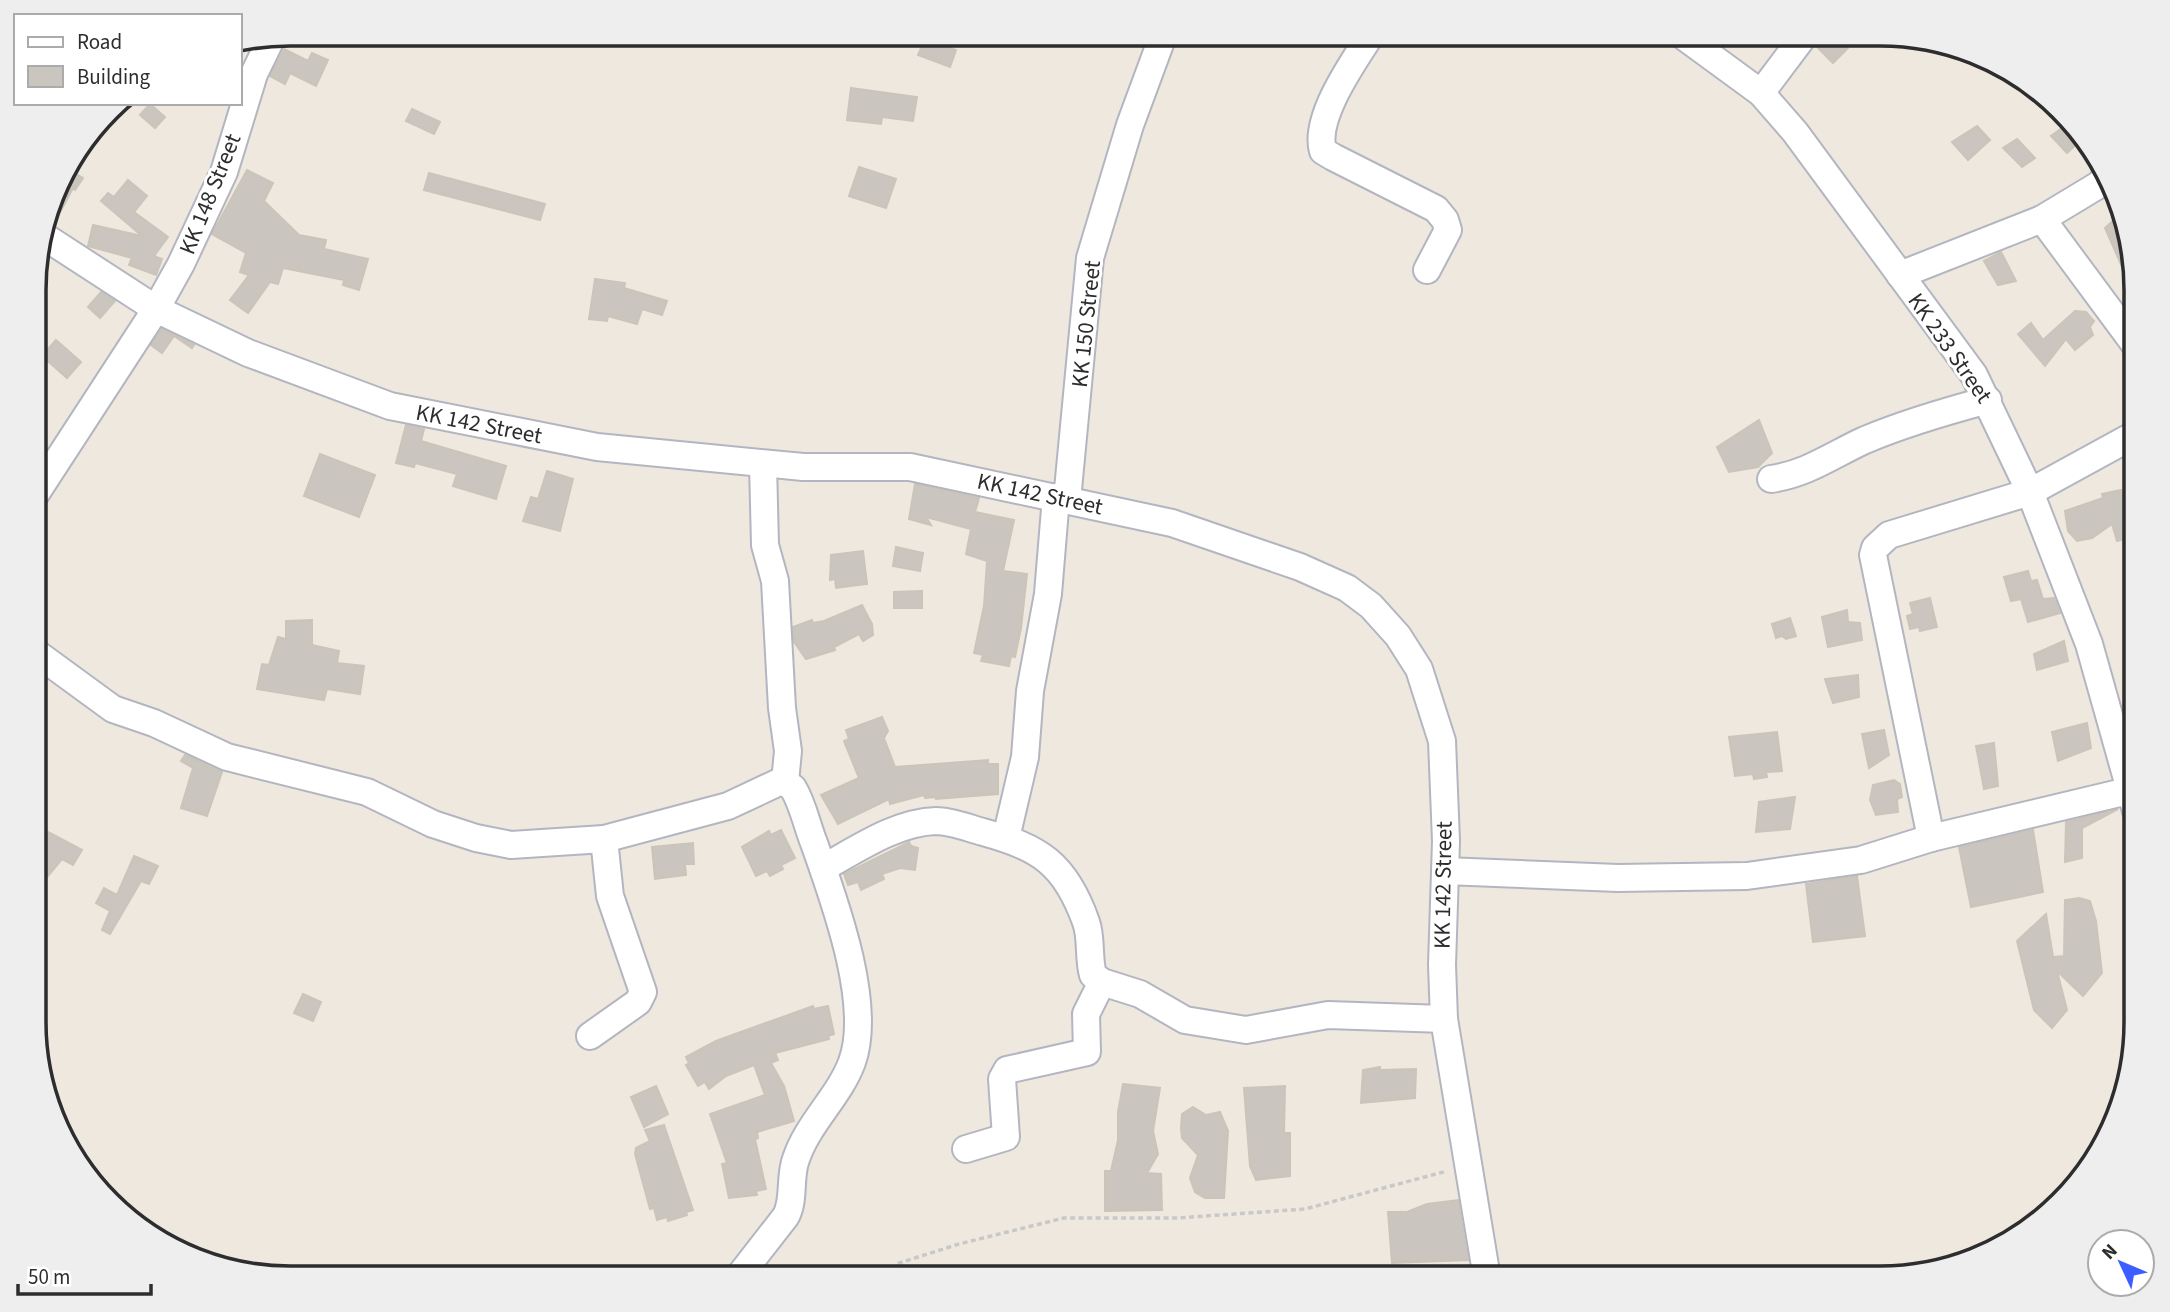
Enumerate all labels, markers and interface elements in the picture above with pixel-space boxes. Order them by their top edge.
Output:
legend [14,14,242,105]
text: Road [77,27,122,57]
text: Building [77,62,151,92]
street label: KK 148 Street [171,128,249,259]
street label: KK 150 Street [1063,259,1109,389]
street label: KK 233 Street [1900,286,2000,410]
street label: KK 142 Street [413,396,545,452]
street label: KK 142 Street [974,465,1106,523]
street label: KK 142 Street [1425,821,1461,949]
north arrow [2086,1228,2156,1298]
text: N [2096,1238,2124,1266]
scale bar [18,1252,150,1296]
text: 50 m [28,1262,70,1292]

